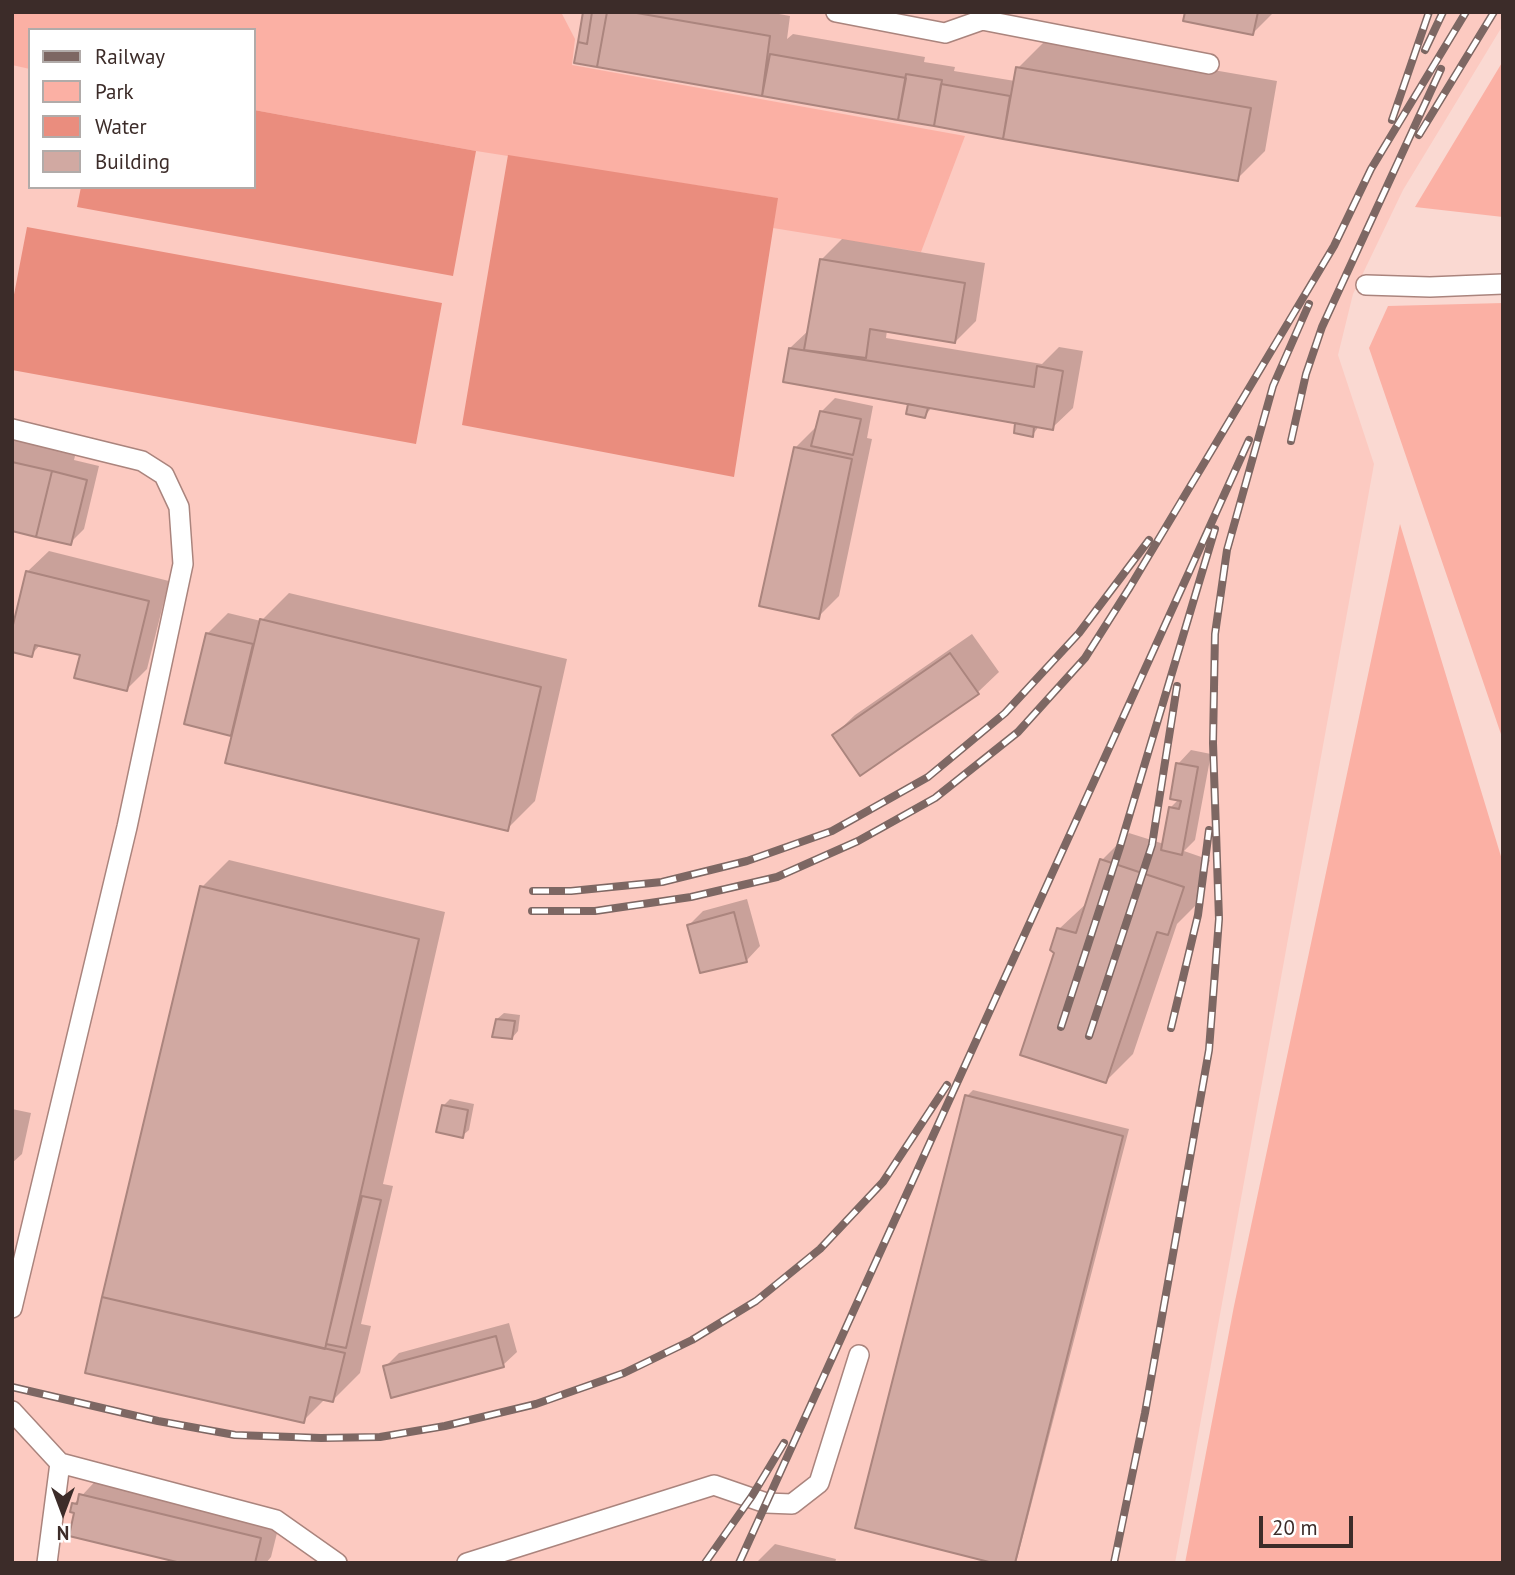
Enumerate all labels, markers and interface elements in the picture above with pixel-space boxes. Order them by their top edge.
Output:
legend [28,28,256,189]
text: Railway [95,43,165,70]
text: Park [95,78,134,105]
text: Water [95,113,147,140]
text: Building [95,148,170,175]
north arrow [28,1477,98,1547]
scale bar [1263,1502,1358,1546]
text: 20 m [1272,1514,1318,1541]
text: N [57,1521,69,1545]

